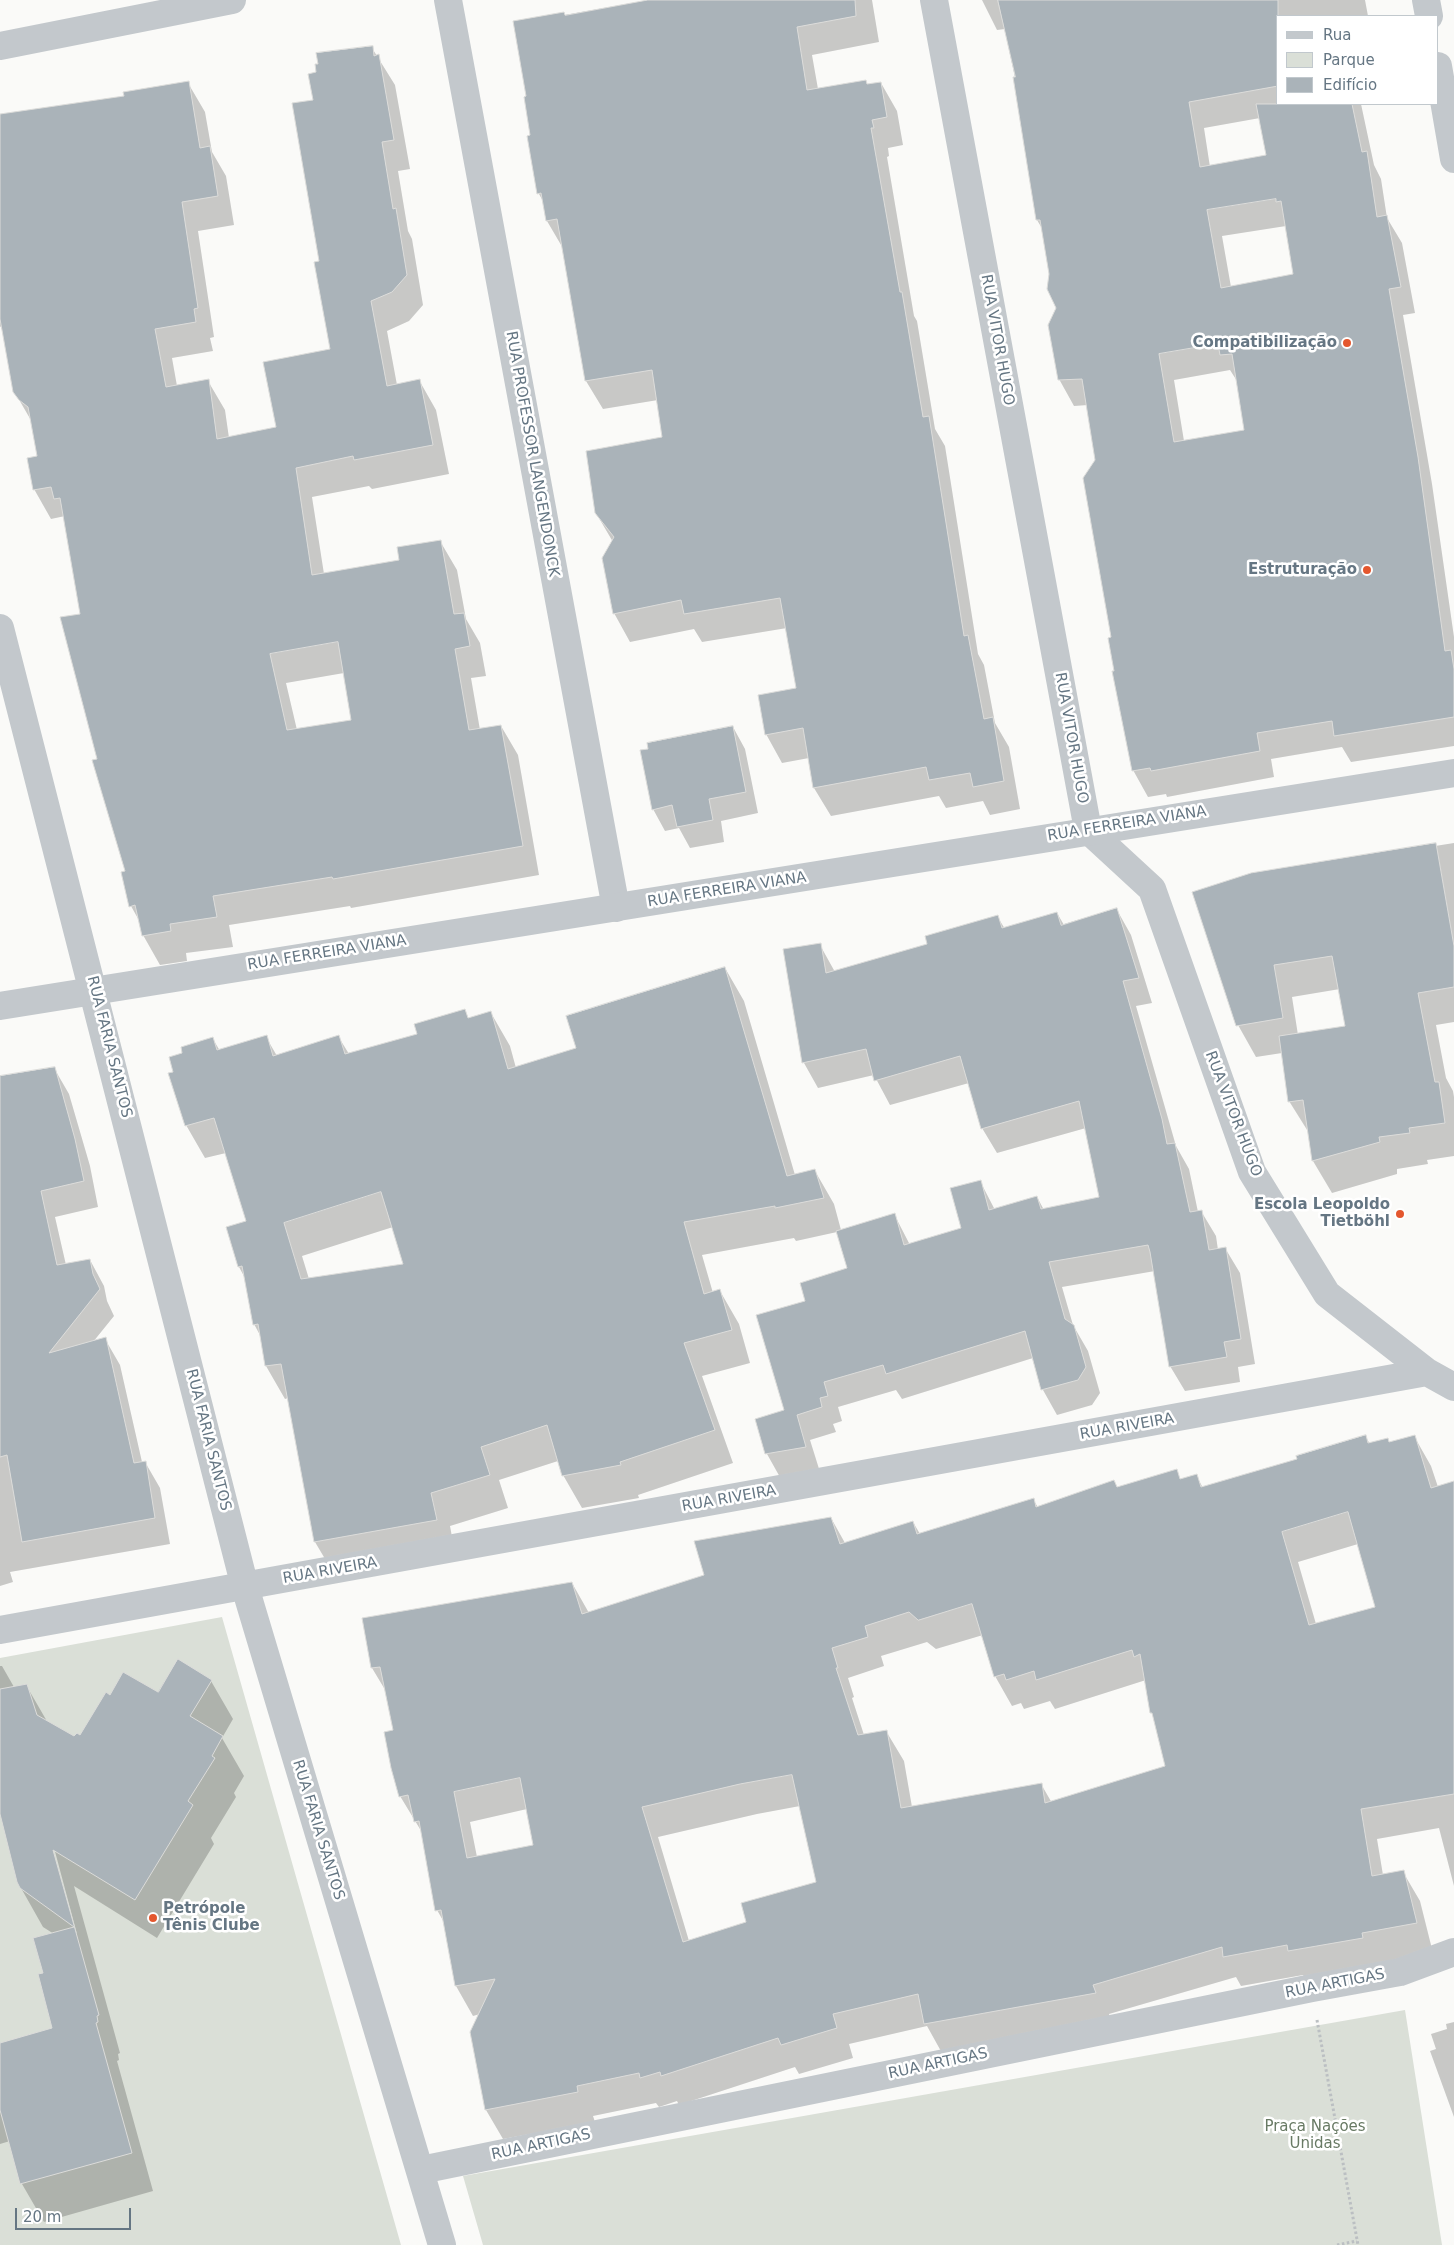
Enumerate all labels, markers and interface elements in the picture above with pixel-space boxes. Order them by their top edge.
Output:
legend [1276,15,1439,105]
text: Rua [1323,26,1351,44]
text: Parque [1323,51,1375,69]
text: Edifício [1323,76,1377,94]
street label: RUA VITOR HUGO [977,273,1017,407]
street label: RUA PROFESSOR LANGENDONCK [501,330,563,578]
place label: Compatibilização [1193,334,1337,352]
marker: Compatibilização [1341,337,1353,349]
place label: Estruturação [1248,561,1357,579]
marker: Estruturação [1361,564,1373,576]
street label: RUA VITOR HUGO [1051,671,1091,805]
street label: RUA FERREIRA VIANA [1046,803,1208,845]
street label: RUA FERREIRA VIANA [646,869,808,911]
street label: RUA FERREIRA VIANA [246,932,408,974]
street label: RUA FARIA SANTOS [83,974,135,1120]
street label: RUA VITOR HUGO [1201,1049,1265,1179]
place label: Escola Leopoldo Tietböhl [1254,1196,1390,1231]
marker: Escola Leopoldo Tietböhl [1394,1208,1406,1220]
street label: RUA FARIA SANTOS [182,1367,234,1513]
street label: RUA RIVEIRA [1078,1410,1176,1444]
street label: RUA RIVEIRA [680,1482,778,1516]
street label: RUA RIVEIRA [281,1554,379,1588]
street label: RUA FARIA SANTOS [288,1758,348,1902]
place label: Petrópole Tênis Clube [163,1900,260,1935]
marker: Petrópole Tênis Clube [147,1912,159,1924]
street label: RUA ARTIGAS [1284,1966,1386,2002]
street label: RUA ARTIGAS [887,2045,989,2083]
park label: Praça Nações Unidas [1264,2118,1366,2153]
street label: RUA ARTIGAS [490,2126,592,2164]
scale bar [18,2198,134,2230]
text: 20 m [23,2208,61,2226]

